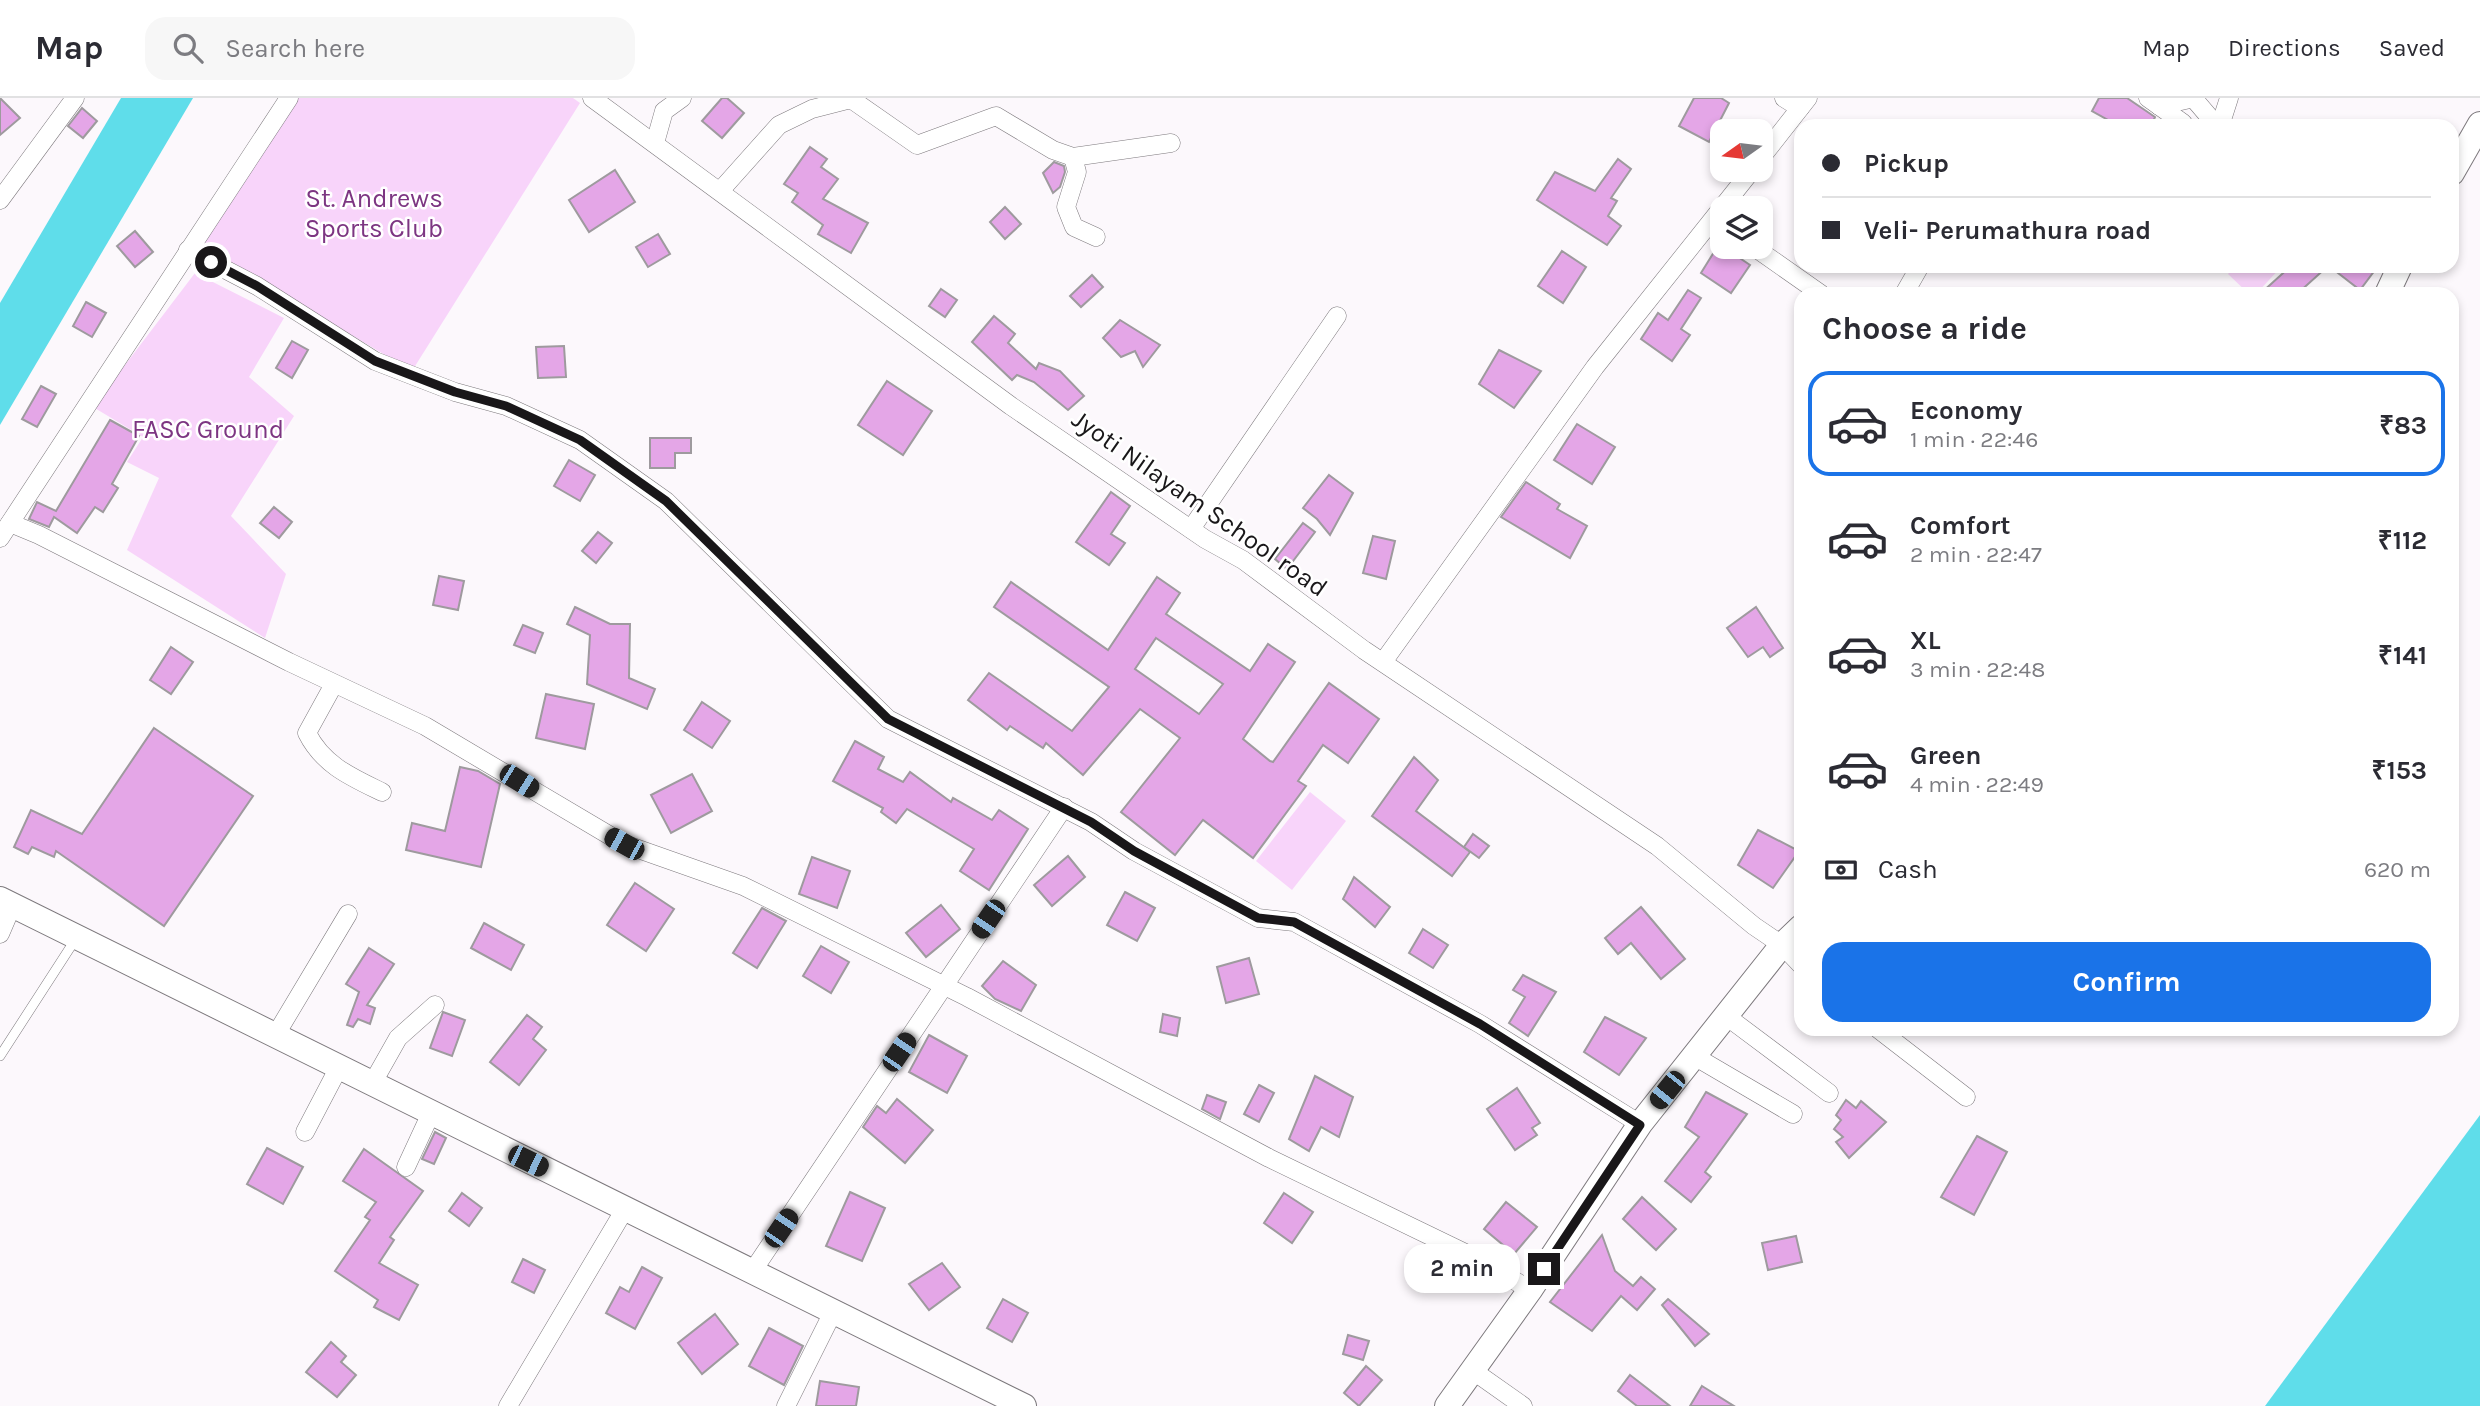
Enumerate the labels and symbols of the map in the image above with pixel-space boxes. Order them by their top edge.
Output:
north arrow [1710,119,1773,182]
park label: St. Andrews Sports Club [305,183,443,244]
route start [195,246,227,278]
street label: Jyoti Nilayam School road [1066,403,1333,603]
park label: FASC Ground [132,414,284,445]
car [496,761,543,801]
car [601,825,648,863]
car [968,896,1009,942]
car [879,1029,920,1075]
car [1646,1067,1689,1113]
car [505,1142,552,1180]
car [761,1205,802,1251]
callout: 2 min [1404,1244,1520,1294]
route end [1528,1253,1560,1285]

